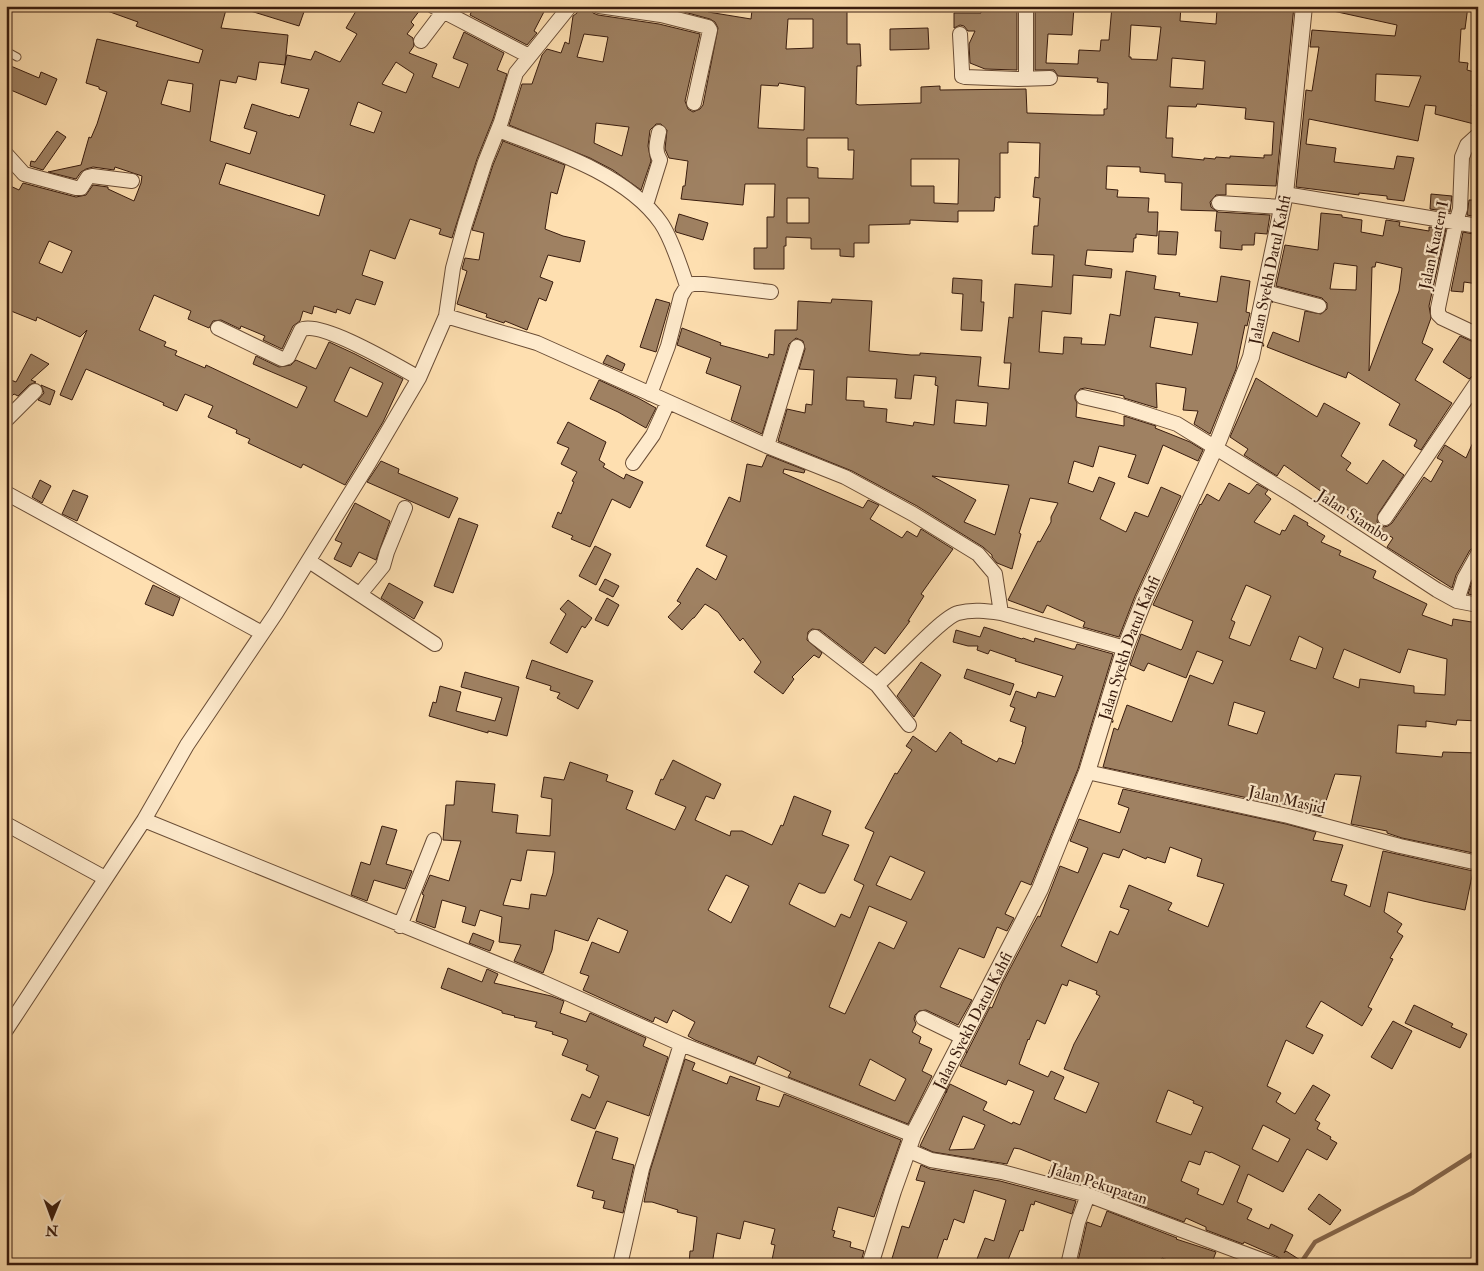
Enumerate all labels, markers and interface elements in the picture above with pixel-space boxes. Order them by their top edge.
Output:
street label: Jalan Syekh Datul Kahfi [1245,193,1296,348]
street label: Jalan Kuaten I [1415,199,1454,293]
street label: Jalan Siambo [1312,484,1394,548]
street label: Jalan Syekh Datul Kahfi [1094,572,1165,724]
street label: Jalan Masjid [1245,781,1327,820]
street label: Jalan Syekh Datul Kahfi [929,948,1017,1094]
street label: Jalan Pekupatan [1046,1159,1150,1210]
north arrow [28,1194,78,1244]
text: N [45,1222,59,1239]

